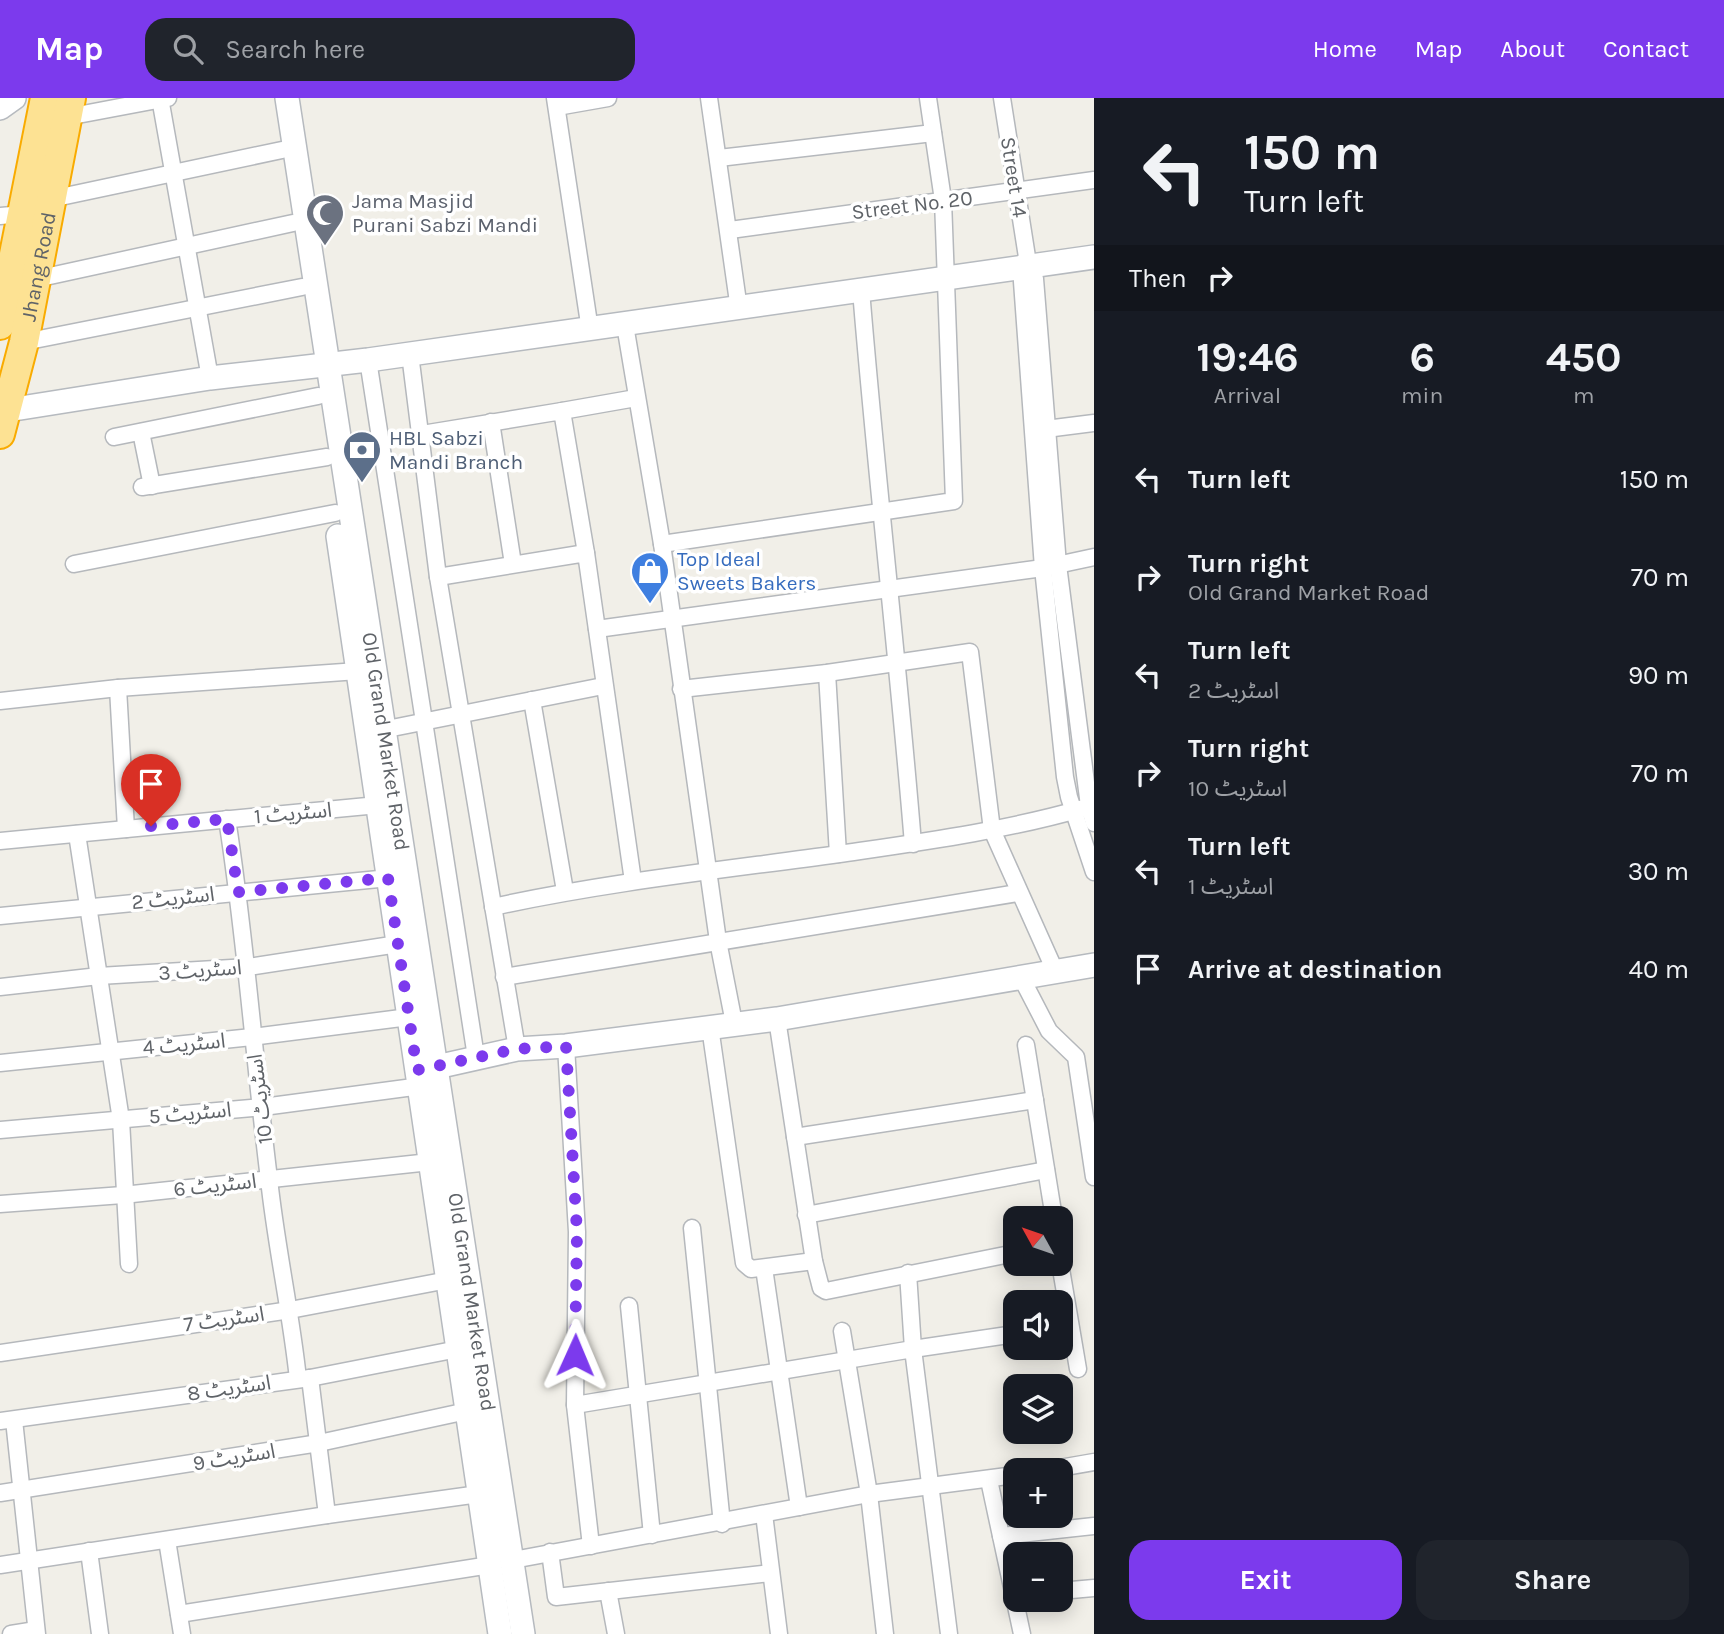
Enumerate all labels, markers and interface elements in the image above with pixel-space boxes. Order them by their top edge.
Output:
search box [145,18,635,81]
text: Map [35,30,103,68]
icon: search [169,30,207,68]
text: Search here [225,34,365,65]
text: Home [1313,35,1377,63]
text: Map [1415,35,1462,63]
text: About [1500,35,1565,63]
text: Contact [1603,35,1689,63]
text: 150 m [1244,124,1380,181]
icon: left [1129,126,1220,217]
street label: Street 14 [996,135,1032,219]
text: Turn left [1244,183,1364,220]
street label: Street No. 20 [850,186,974,224]
place label: Jama Masjid Purani Sabzi Mandi [352,189,538,237]
mosque icon: Jama Masjid Purani Sabzi Mandi [304,192,346,247]
street label: Jhang Road [16,210,61,323]
icon: right [1201,259,1239,297]
text: Then [1129,263,1187,294]
text: 19:46 [1196,332,1299,382]
text: 6 [1409,332,1435,382]
text: 450 [1546,332,1622,382]
text: Arrival [1214,382,1281,409]
text: min [1401,382,1443,409]
text: m [1573,382,1594,409]
place label: HBL Sabzi Mandi Branch [389,426,523,474]
bank icon: HBL Sabzi Mandi Branch [341,429,383,484]
icon: left [1129,460,1167,498]
text: Turn left [1188,464,1290,495]
text: 150 m [1620,464,1689,495]
place label: Top Ideal Sweets Bakers [677,547,816,595]
text: Turn right [1188,548,1309,579]
shop icon: Top Ideal Sweets Bakers [629,550,671,605]
icon: right [1129,558,1167,596]
text: 70 m [1631,562,1689,593]
text: Old Grand Market Road [1188,579,1429,606]
street label: Old Grand Market Road [357,631,414,852]
text: Turn left [1188,635,1290,666]
icon: left [1129,656,1167,694]
text: 90 m [1628,660,1689,691]
text: اسٹریٹ 2 [1188,677,1279,704]
text: Turn right [1188,733,1309,764]
pin [121,754,181,826]
icon: right [1129,754,1167,792]
text: 70 m [1631,758,1689,789]
icon: arrive [132,765,170,803]
text: اسٹریٹ 10 [1188,775,1287,802]
street label: اسٹریٹ 1 [253,798,333,828]
text: Turn left [1188,831,1290,862]
icon: left [1129,852,1167,890]
text: 30 m [1628,856,1689,887]
text: اسٹریٹ 1 [1188,873,1274,900]
street label: اسٹریٹ 2 [130,882,216,914]
icon: arrive [1129,950,1167,988]
text: Arrive at destination [1188,954,1442,985]
text: 40 m [1629,954,1689,985]
street label: اسٹریٹ 3 [157,955,243,985]
street label: اسٹریٹ 4 [142,1028,226,1060]
street label: اسٹریٹ 10 [243,1053,277,1145]
street label: اسٹریٹ 5 [148,1097,232,1129]
street label: اسٹریٹ 6 [172,1169,258,1201]
street label: Old Grand Market Road [443,1191,501,1413]
north arrow [1003,1206,1073,1276]
map controls [1003,1206,1073,1612]
button: sound [1003,1290,1073,1360]
street label: اسٹریٹ 7 [182,1301,266,1337]
position arrow [538,1318,612,1392]
street label: اسٹریٹ 8 [186,1370,272,1406]
button: layers [1003,1374,1073,1444]
street label: اسٹریٹ 9 [191,1439,277,1475]
button: + [1003,1458,1073,1528]
button: Exit [1129,1540,1402,1620]
button: Share [1416,1540,1689,1620]
button: − [1003,1542,1073,1612]

